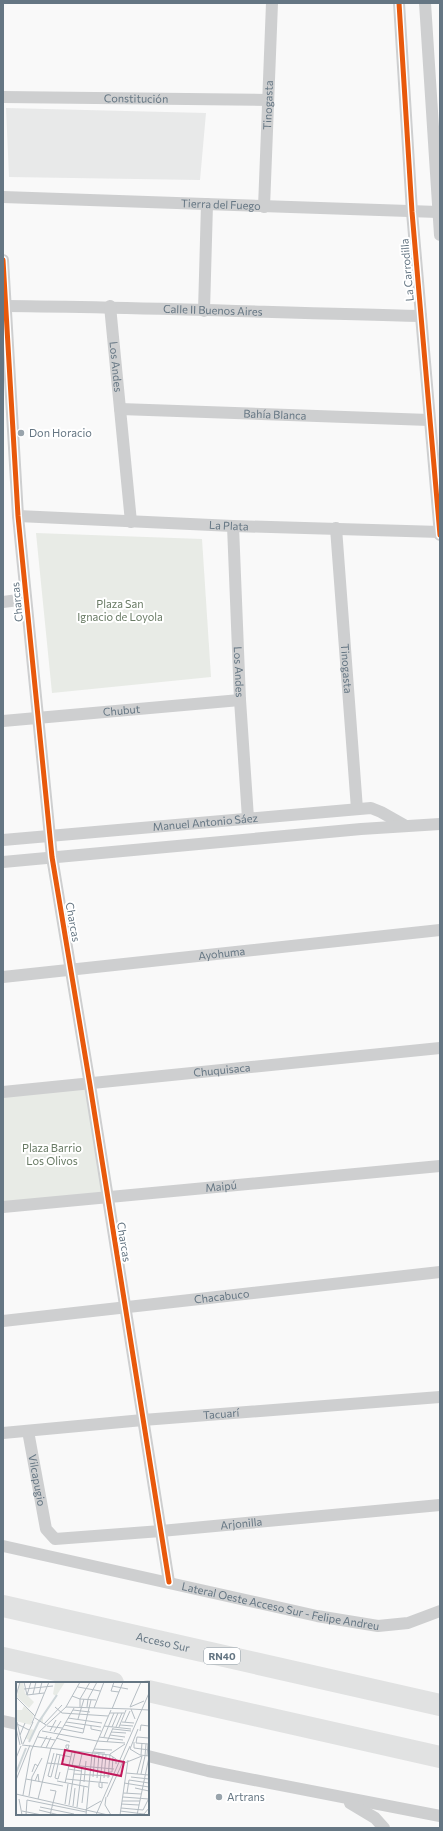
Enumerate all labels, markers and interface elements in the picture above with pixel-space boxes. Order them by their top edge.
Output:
street label: Tinogasta [260,80,275,130]
street label: Constitución [104,91,168,105]
street label: Tierra del Fuego [181,196,261,212]
street label: La Carrodilla [397,238,416,302]
street label: Calle II Buenos Aires [163,302,263,318]
street label: Los Andes [107,341,125,393]
street label: Bahía Blanca [243,406,307,422]
place label: Don Horacio [29,426,92,439]
marker: Don Horacio [16,428,26,438]
street label: La Plata [209,518,249,532]
street label: Charcas [8,581,25,623]
park label: Plaza San Ignacio de Loyola [77,597,163,623]
street label: Tinogasta [339,643,355,694]
street label: Los Andes [232,646,247,698]
street label: Chubut [102,702,141,718]
street label: Manuel Antonio Sáez [152,811,259,833]
street label: Charcas [64,901,83,943]
street label: Ayohuma [198,944,246,962]
street label: Chuquisaca [193,1060,251,1079]
park label: Plaza Barrio Los Olivos [22,1141,82,1167]
street label: Maipú [205,1178,237,1194]
street label: Charcas [115,1221,134,1263]
street label: Chacabuco [193,1286,250,1306]
street label: Tacuarí [202,1405,241,1421]
street label: Vilcapugio [26,1453,49,1507]
street label: Arjonilla [220,1515,263,1531]
street label: Lateral Oeste Acceso Sur - Felipe Andreu [181,1579,380,1632]
street label: Acceso Sur [135,1629,192,1654]
road number: RN40 [204,1648,240,1664]
inset map [16,1682,149,1815]
place label: Artrans [227,1790,265,1803]
marker: Artrans [214,1792,224,1802]

